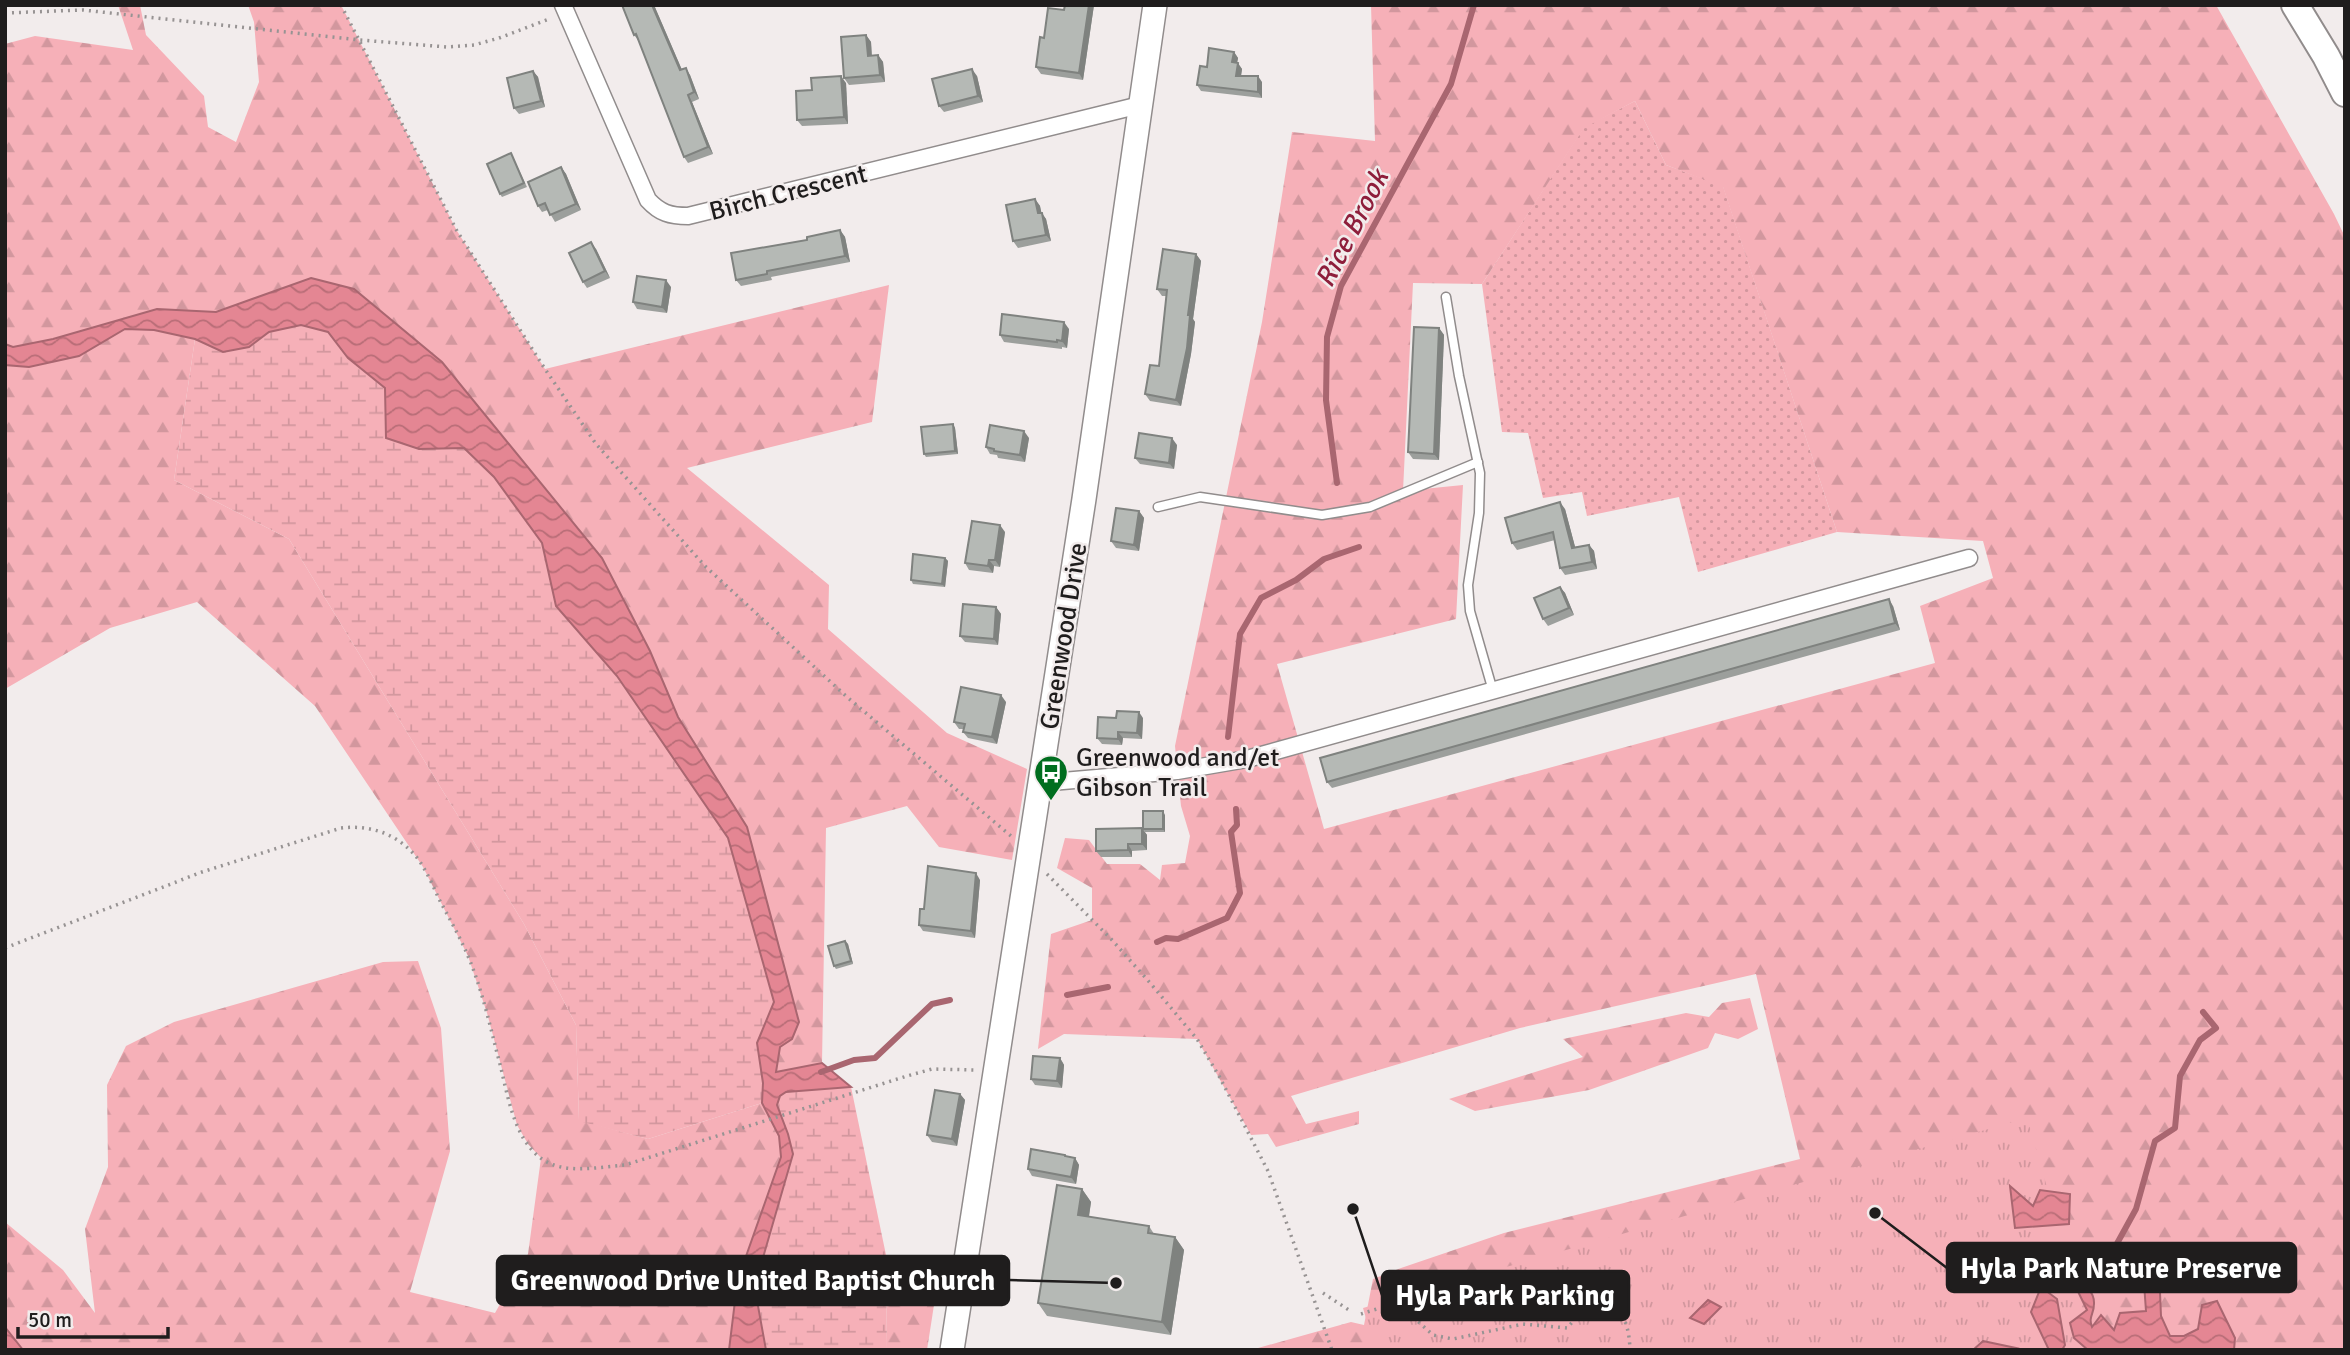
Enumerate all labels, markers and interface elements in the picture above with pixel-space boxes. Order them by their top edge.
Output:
street label: Birch Crescent [706,158,871,228]
water label: Rice Brook [1308,161,1397,293]
street label: Greenwood Drive [1033,540,1095,732]
place label: Greenwood and/et Gibson Trail [1076,742,1279,804]
bus stop icon: Greenwood and/et Gibson Trail [1032,753,1070,802]
callout: Hyla Park Nature Preserve [1947,1243,2296,1292]
text: Hyla Park Nature Preserve [1960,1252,2282,1286]
callout: Greenwood Drive United Baptist Church [497,1256,1009,1305]
text: Greenwood Drive United Baptist Church [511,1264,995,1298]
callout: Hyla Park Parking [1382,1271,1629,1320]
text: Hyla Park Parking [1395,1279,1615,1313]
scale bar [18,1296,168,1340]
text: 50 m [28,1307,72,1333]

